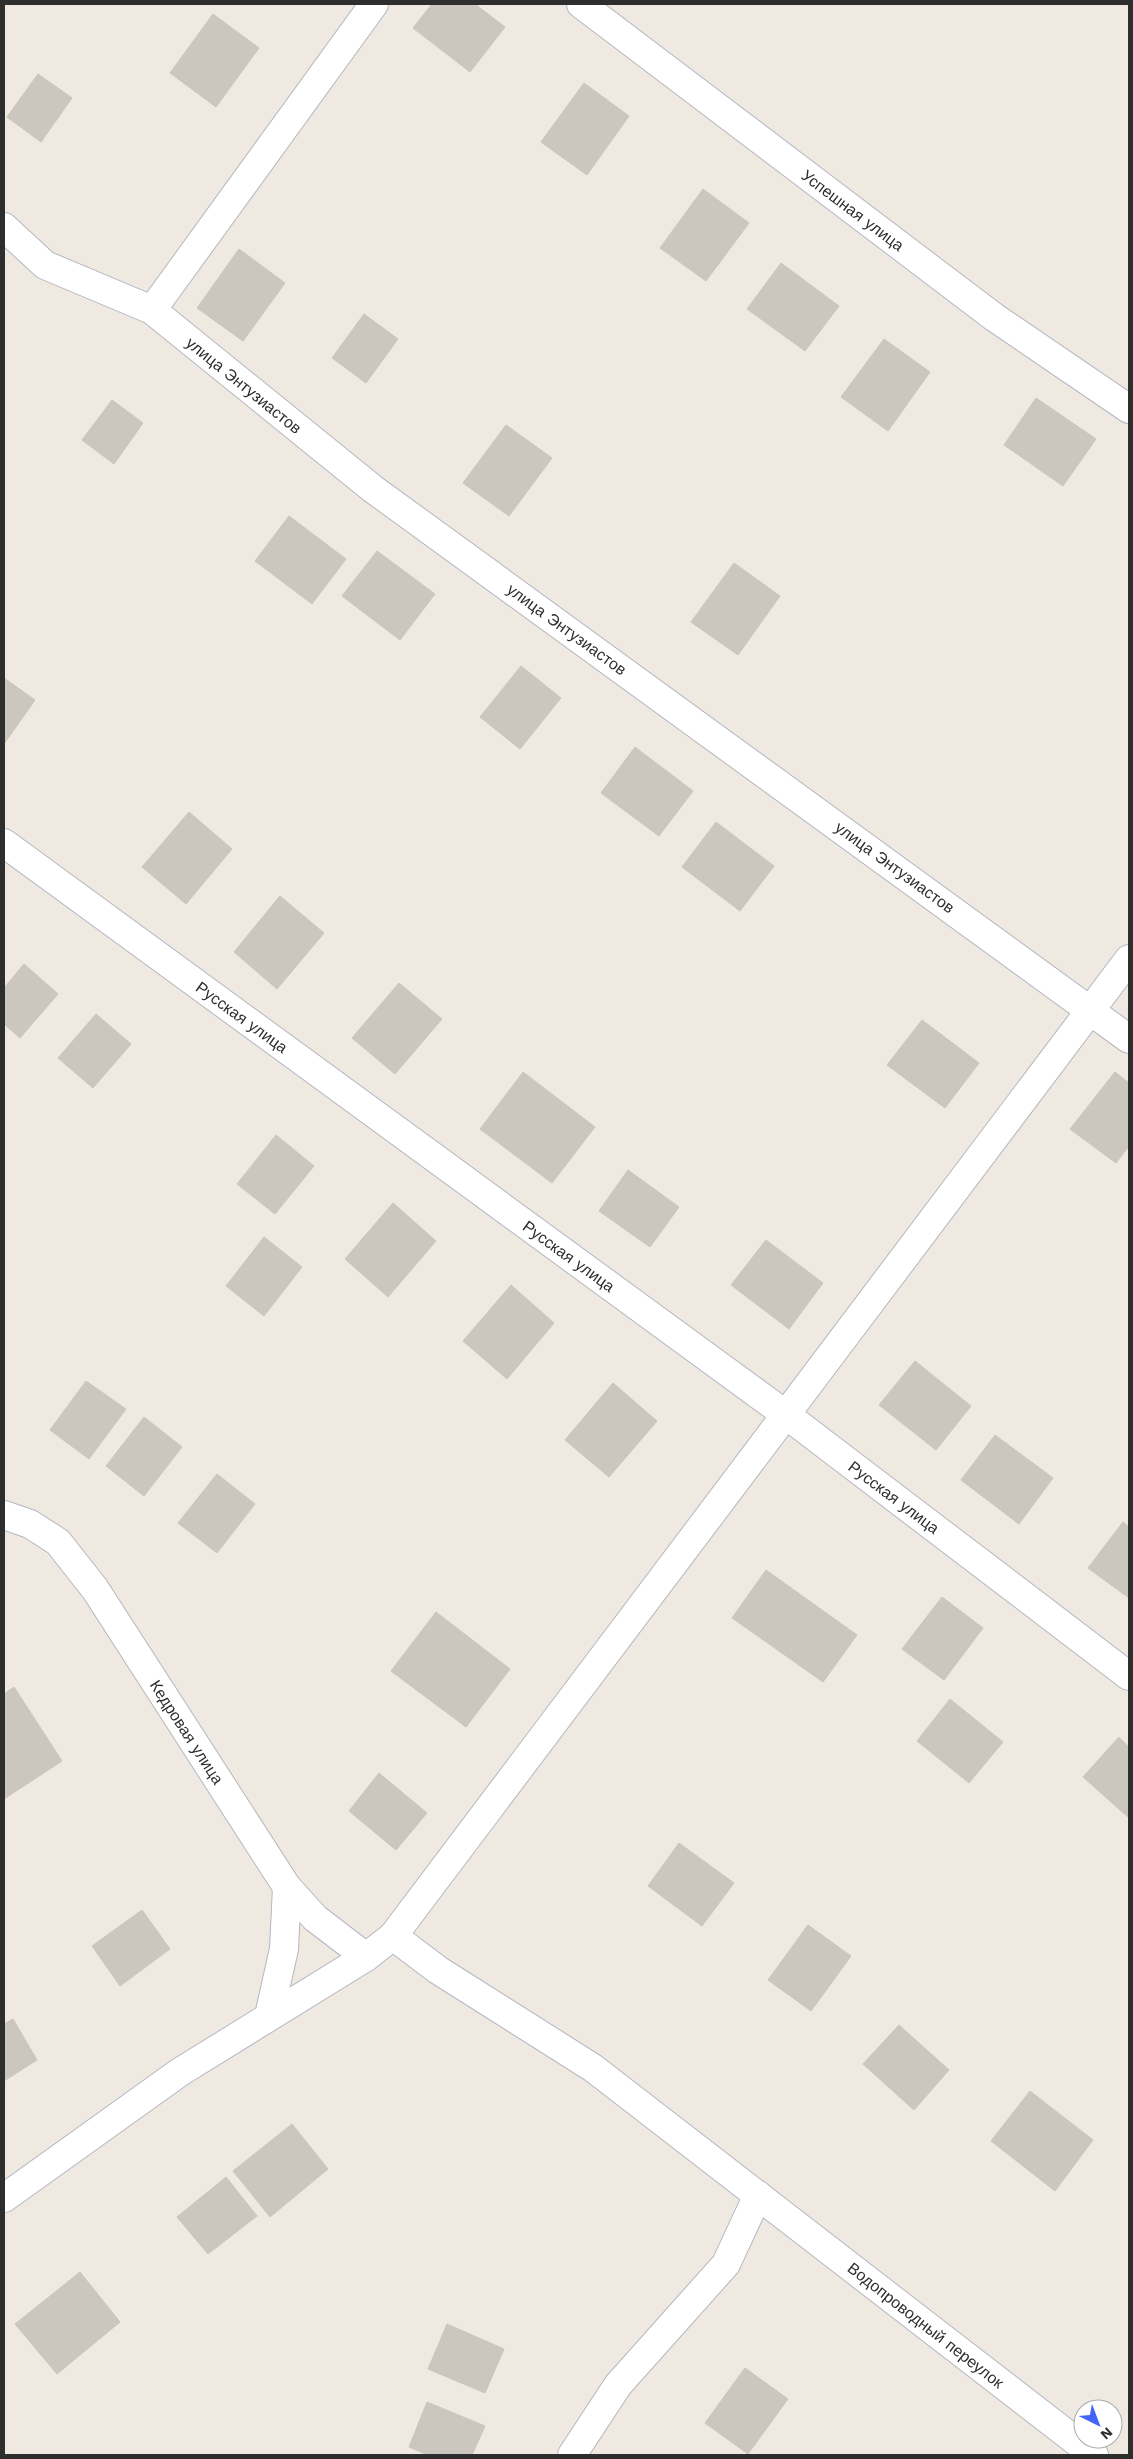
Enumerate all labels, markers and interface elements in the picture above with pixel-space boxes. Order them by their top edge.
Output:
street label: Успешная улица [798,166,908,255]
street label: улица Энтузиастов [182,333,305,438]
street label: улица Энтузиастов [503,580,630,679]
street label: улица Энтузиастов [831,818,958,917]
street label: Русская улица [192,978,291,1057]
street label: Русская улица [519,1217,618,1296]
street label: Русская улица [845,1457,943,1538]
street label: Кедровая улица [146,1677,227,1788]
street label: Водопроводный переулок [844,2258,1008,2393]
north arrow [1073,2399,1123,2449]
text: N [1097,2424,1116,2443]

